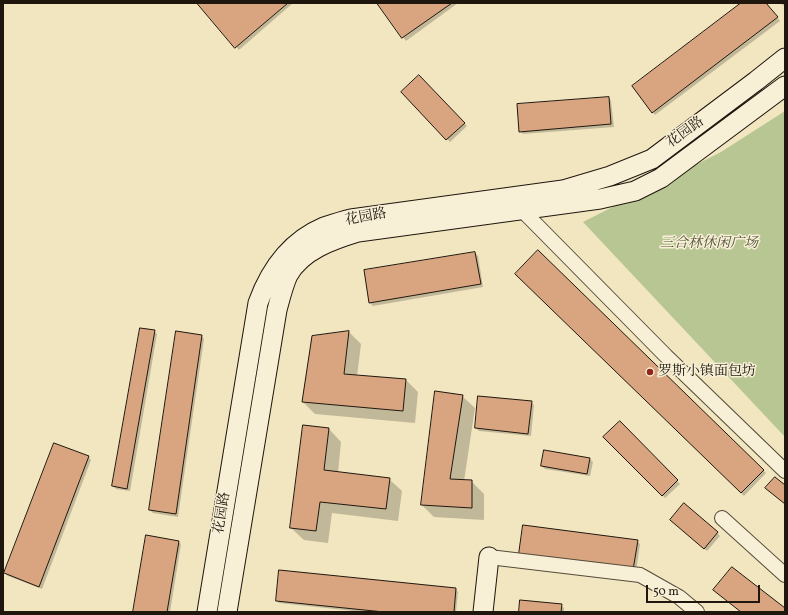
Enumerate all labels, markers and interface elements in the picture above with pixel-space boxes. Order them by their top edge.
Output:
street label: 花园路 [664,114,708,152]
street label: 花园路 [344,206,388,230]
park label: 三合林休闲广场 [660,236,758,252]
place label: 罗斯小镇面包坊 [658,364,756,380]
marker: 罗斯小镇面包坊 [645,367,655,377]
street label: 花园路 [211,491,235,535]
scale bar [648,577,762,603]
text: 50 m [653,584,679,600]

